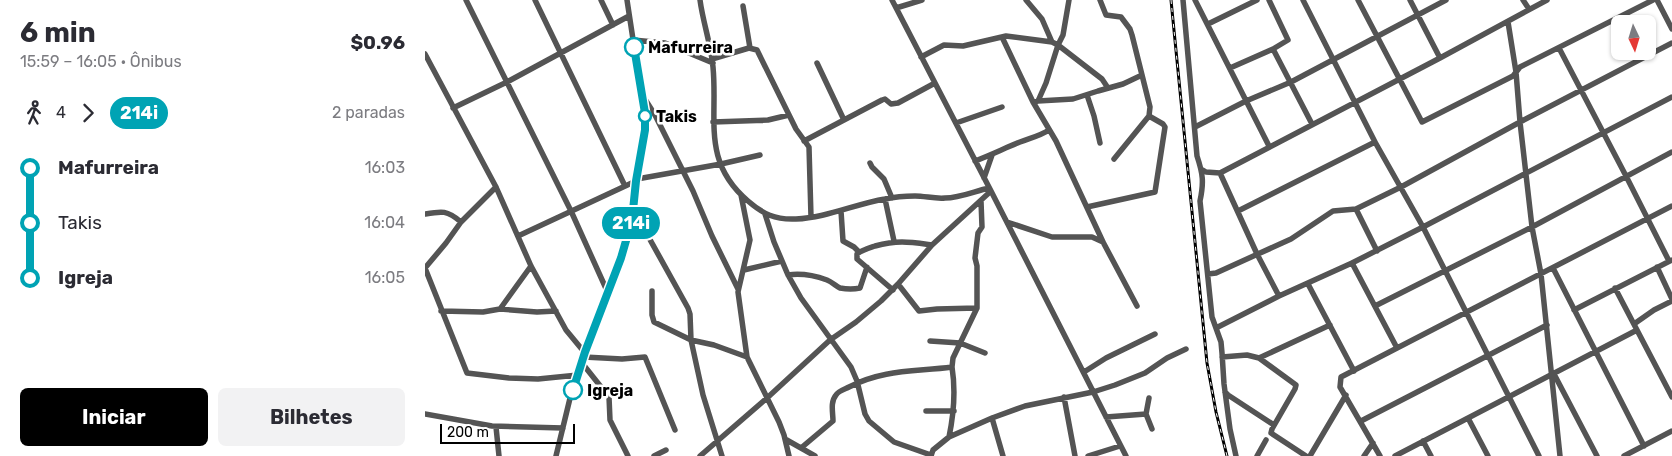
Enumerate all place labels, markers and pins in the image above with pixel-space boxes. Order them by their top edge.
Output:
marker: Mafurreira [624,37,644,57]
place label: Mafurreira [648,38,733,57]
place label: Takis [656,107,697,126]
marker: Takis [638,109,652,123]
marker: Igreja [563,380,583,400]
place label: Igreja [587,381,633,400]

